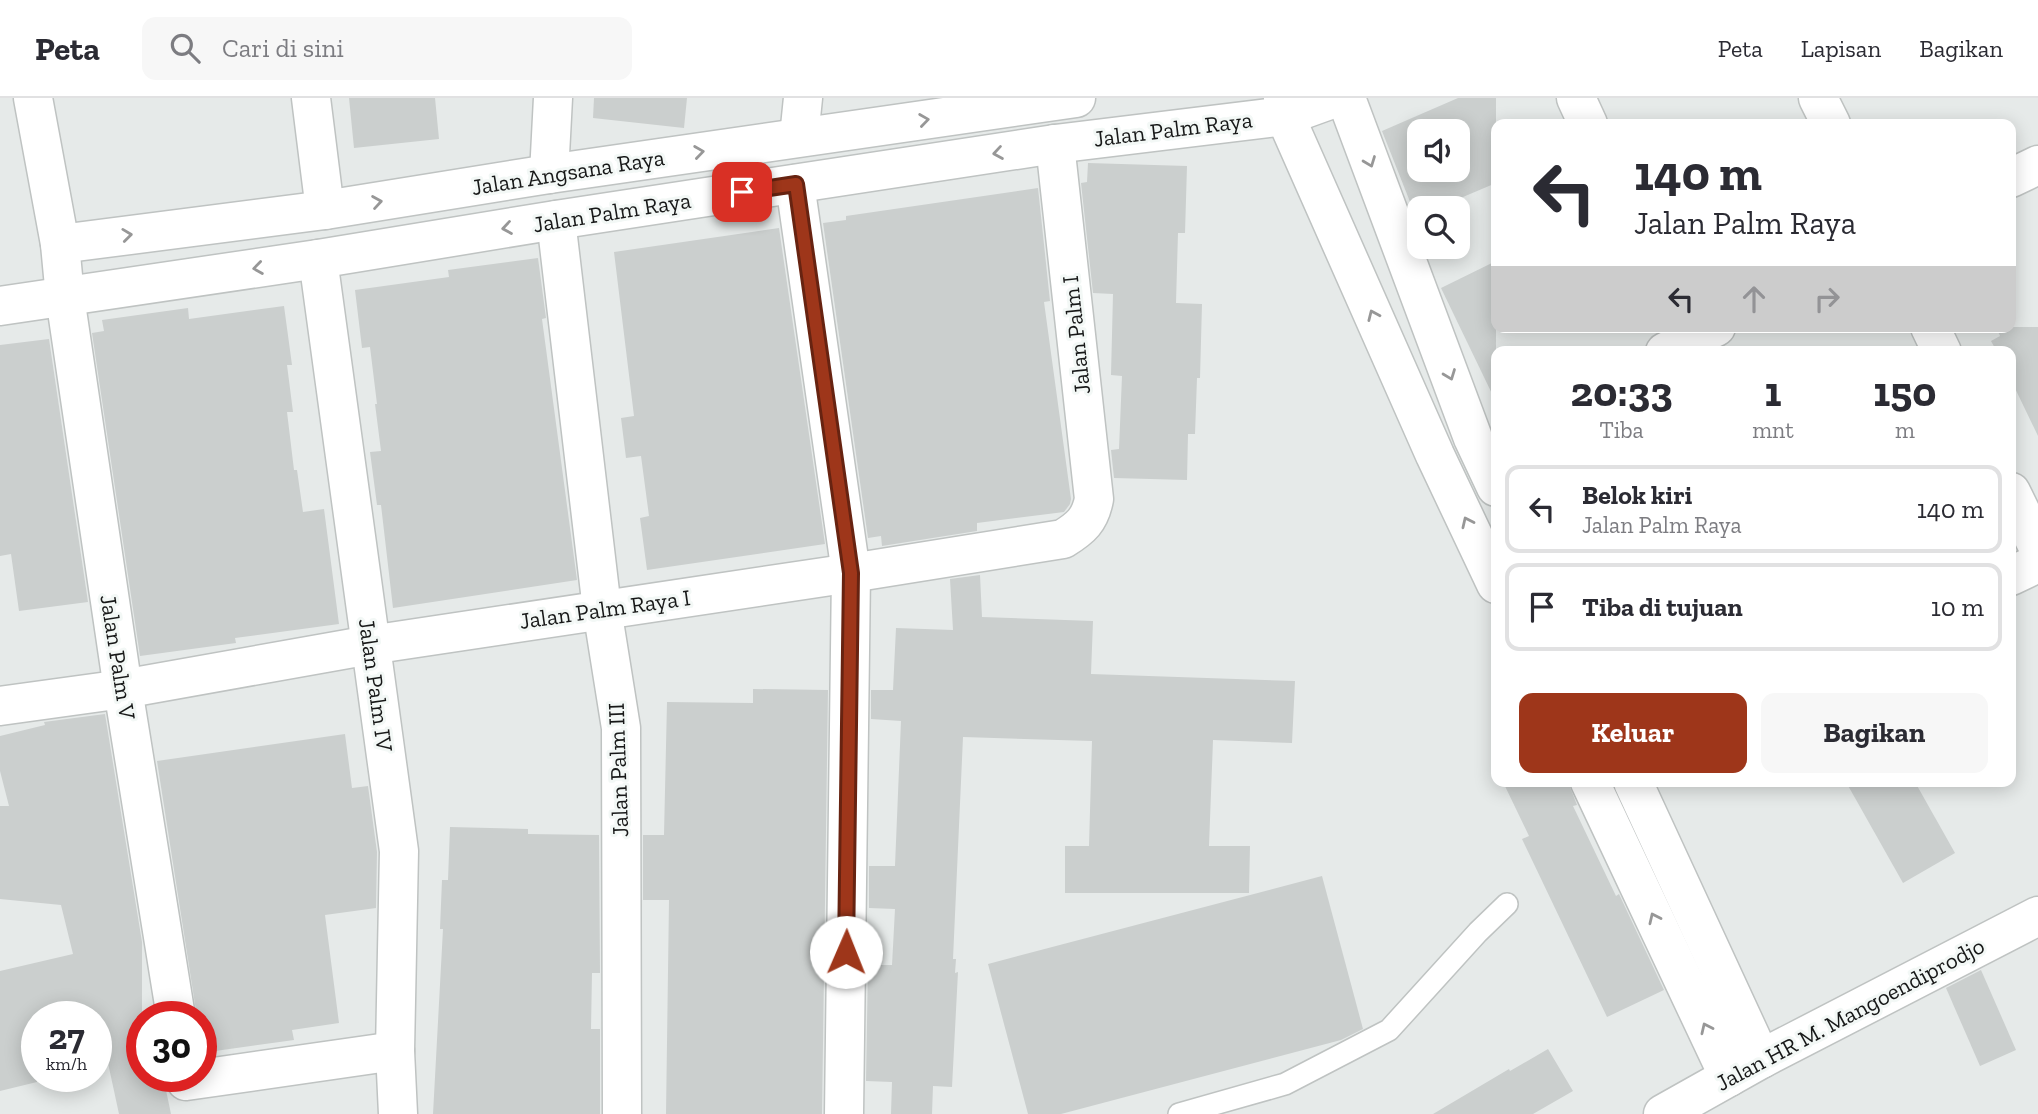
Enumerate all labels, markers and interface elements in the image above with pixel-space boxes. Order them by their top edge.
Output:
search box [142,17,632,80]
text: Peta [35,29,100,68]
icon: search [166,29,204,67]
text: Cari di sini [222,32,344,64]
text: Peta [1718,34,1763,63]
text: Lapisan [1801,34,1881,63]
text: Bagikan [1919,34,2003,63]
street label: Jalan Palm Raya [1092,105,1254,153]
one-way arrow [918,113,930,128]
map controls [1407,119,1470,259]
button: sound [1407,119,1470,182]
street label: Jalan Angsana Raya [470,143,666,201]
text: 140 m [1634,144,1762,203]
one-way arrow [693,145,705,160]
one-way arrow [993,145,1004,160]
icon: left [1519,147,1610,238]
one-way arrow [1362,155,1376,167]
pin [712,162,772,222]
icon: arrive [723,173,761,211]
street label: Jalan Palm Raya [531,186,693,238]
one-way arrow [371,195,383,210]
button: search [1407,196,1470,259]
text: Jalan Palm Raya [1634,204,1856,242]
one-way arrow [501,220,513,235]
one-way arrow [121,228,133,243]
one-way arrow [252,260,264,275]
street label: Jalan Palm I [1056,274,1096,396]
icon: left [1662,280,1700,318]
icon: ahead [1735,280,1773,318]
icon: right [1808,280,1846,318]
one-way arrow [1367,310,1381,322]
text: 20:33 [1571,366,1673,417]
text: 1 [1764,366,1781,417]
text: 150 [1873,366,1936,417]
one-way arrow [1442,368,1456,380]
text: Tiba [1600,416,1644,444]
text: mnt [1752,416,1794,444]
text: m [1895,416,1915,444]
text: Belok kiri [1582,479,1692,511]
icon: left [1523,490,1561,528]
text: 140 m [1917,493,1984,525]
text: Jalan Palm Raya [1582,511,1742,539]
one-way arrow [1461,517,1475,529]
street label: Jalan Palm Raya I [518,583,692,635]
icon: arrive [1523,588,1561,626]
text: Tiba di tujuan [1582,591,1743,623]
text: 10 m [1931,591,1984,623]
street label: Jalan Palm V [94,593,142,722]
street label: Jalan Palm IV [353,617,399,754]
button: Keluar [1519,693,1747,773]
button: Bagikan [1761,693,1988,773]
street label: Jalan Palm III [602,702,634,838]
one-way arrow [1648,913,1662,925]
position arrow [809,915,883,989]
street label: Jalan HR M. Mangoendiprodjo [1711,931,1989,1097]
speed limit sign: 30 [126,1001,217,1092]
text: 27 [48,1016,85,1058]
one-way arrow [1700,1023,1714,1035]
text: km/h [46,1053,87,1075]

